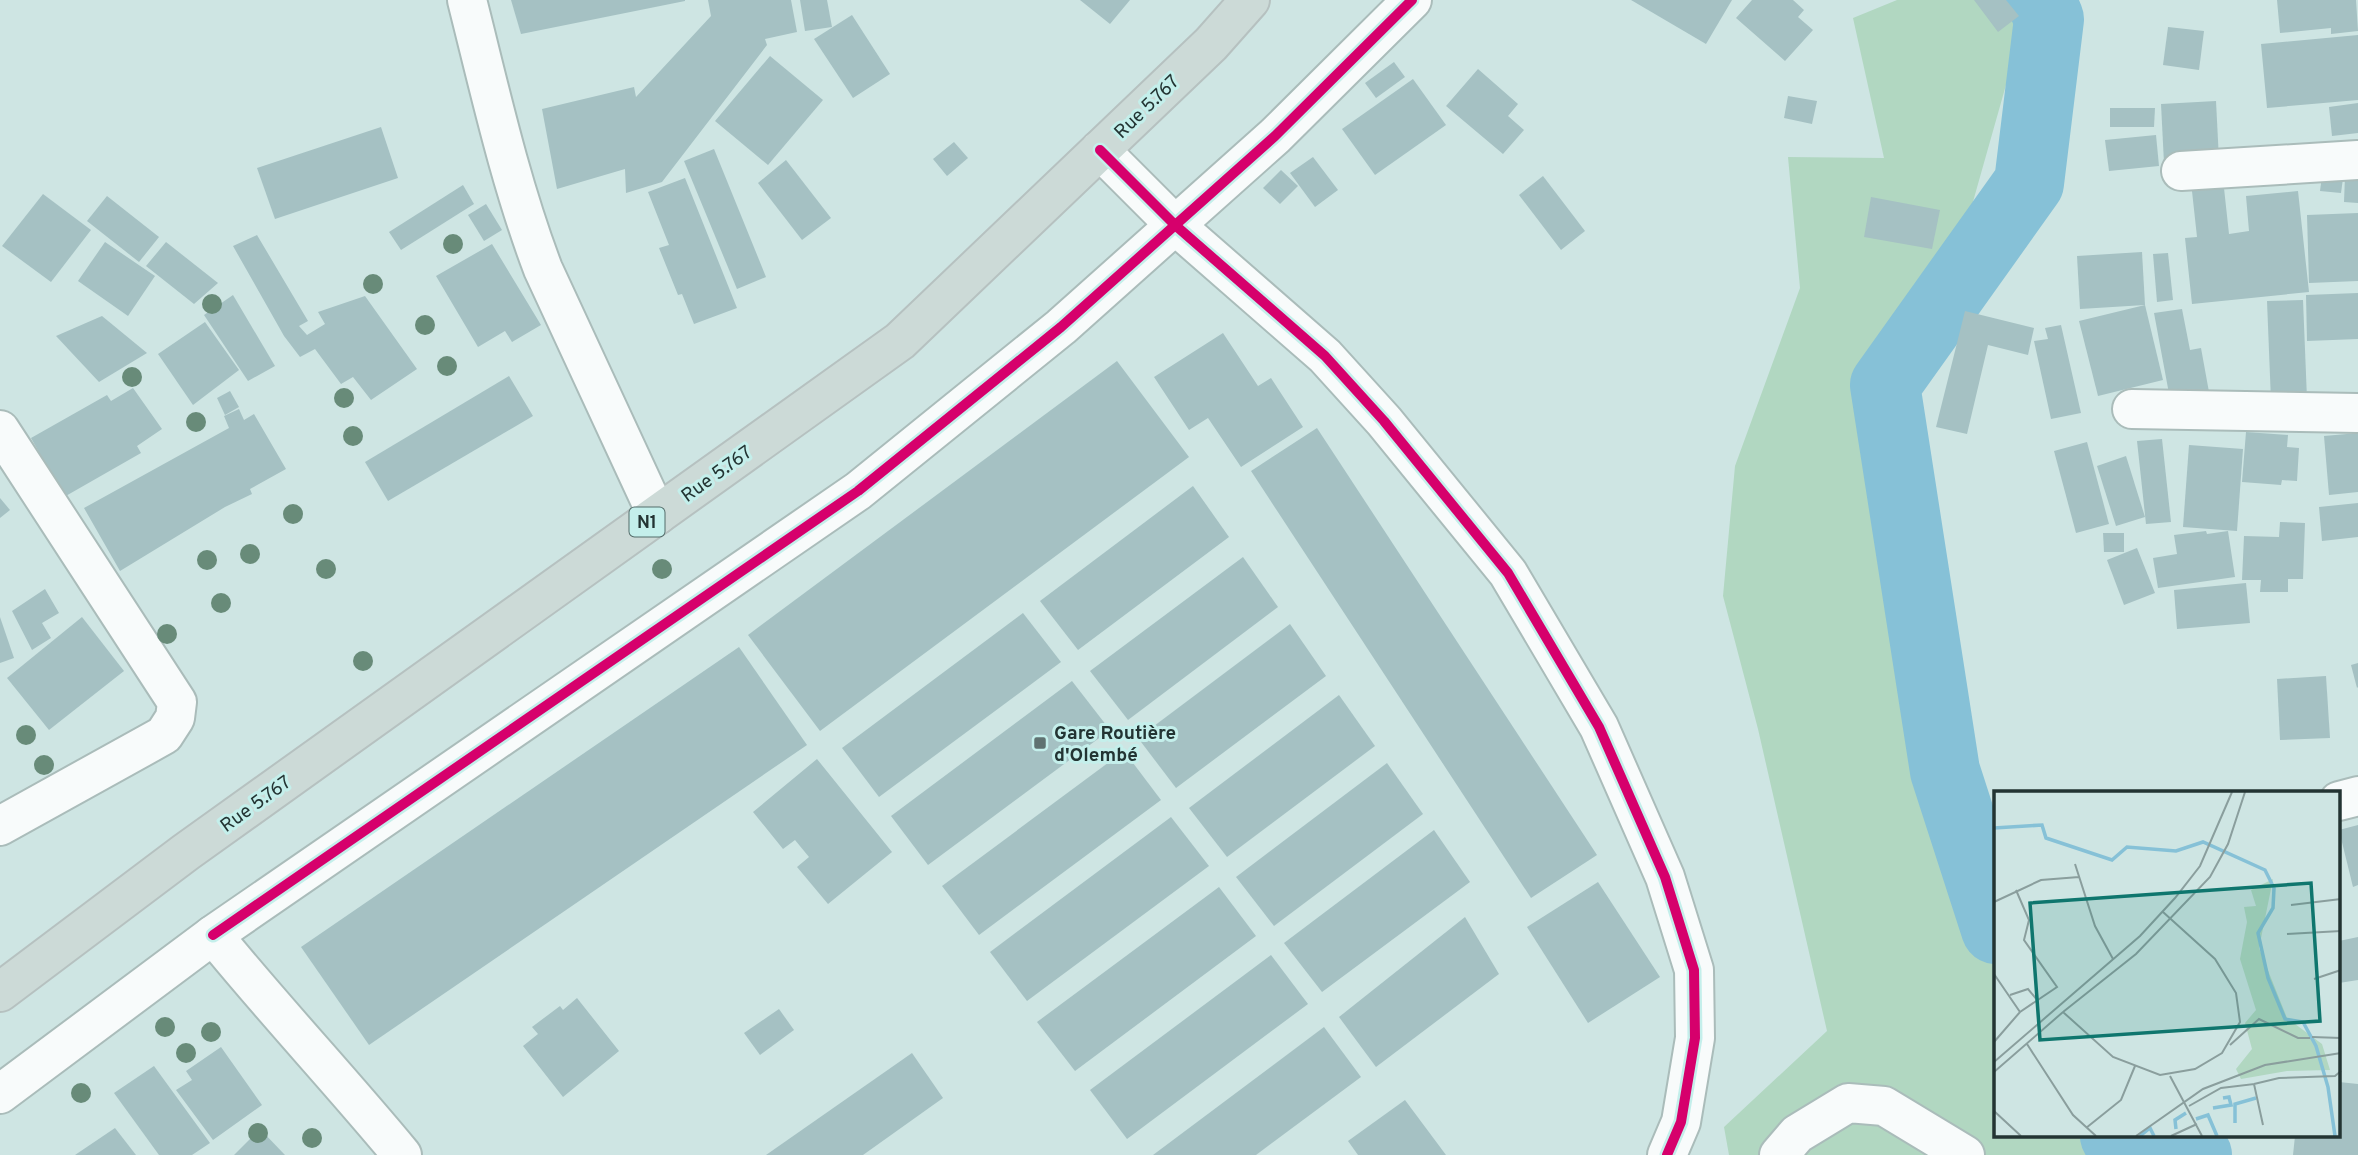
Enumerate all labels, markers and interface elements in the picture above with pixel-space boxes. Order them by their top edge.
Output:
street label: Rue 5.767 [1110,70,1185,144]
street label: Rue 5.767 [677,441,757,508]
road number: N1 [630,508,664,536]
place label: Gare Routière d'Olembé [1054,722,1176,768]
marker: Gare Routière d'Olembé [1032,735,1048,751]
street label: Rue 5.767 [216,771,296,838]
inset map [1994,791,2340,1138]

